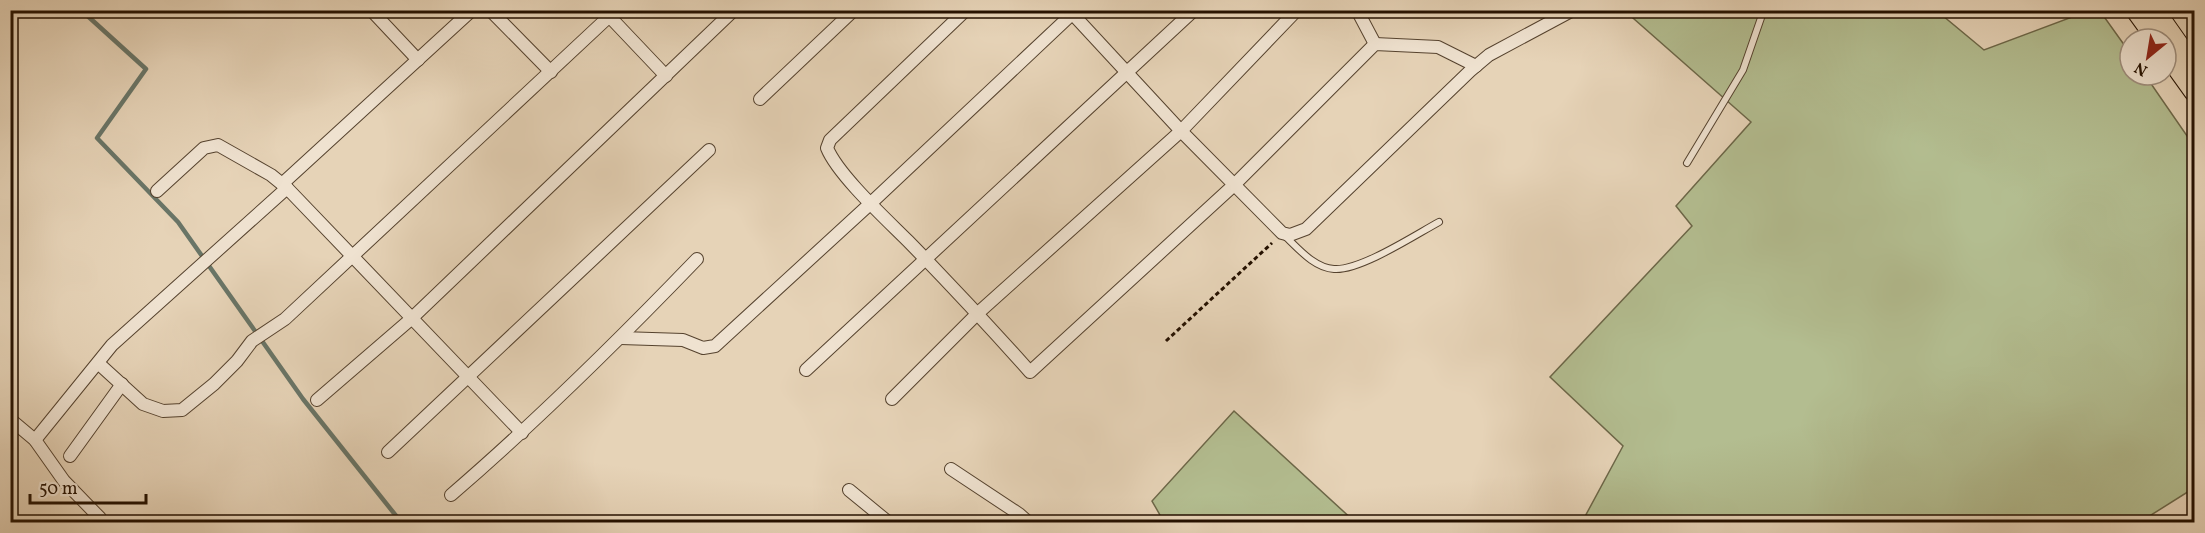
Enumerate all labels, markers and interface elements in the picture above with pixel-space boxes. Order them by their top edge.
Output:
north arrow [2118,27,2178,87]
text: N [2131,56,2152,81]
scale bar [30,467,146,505]
text: 50 m [39,477,78,502]

